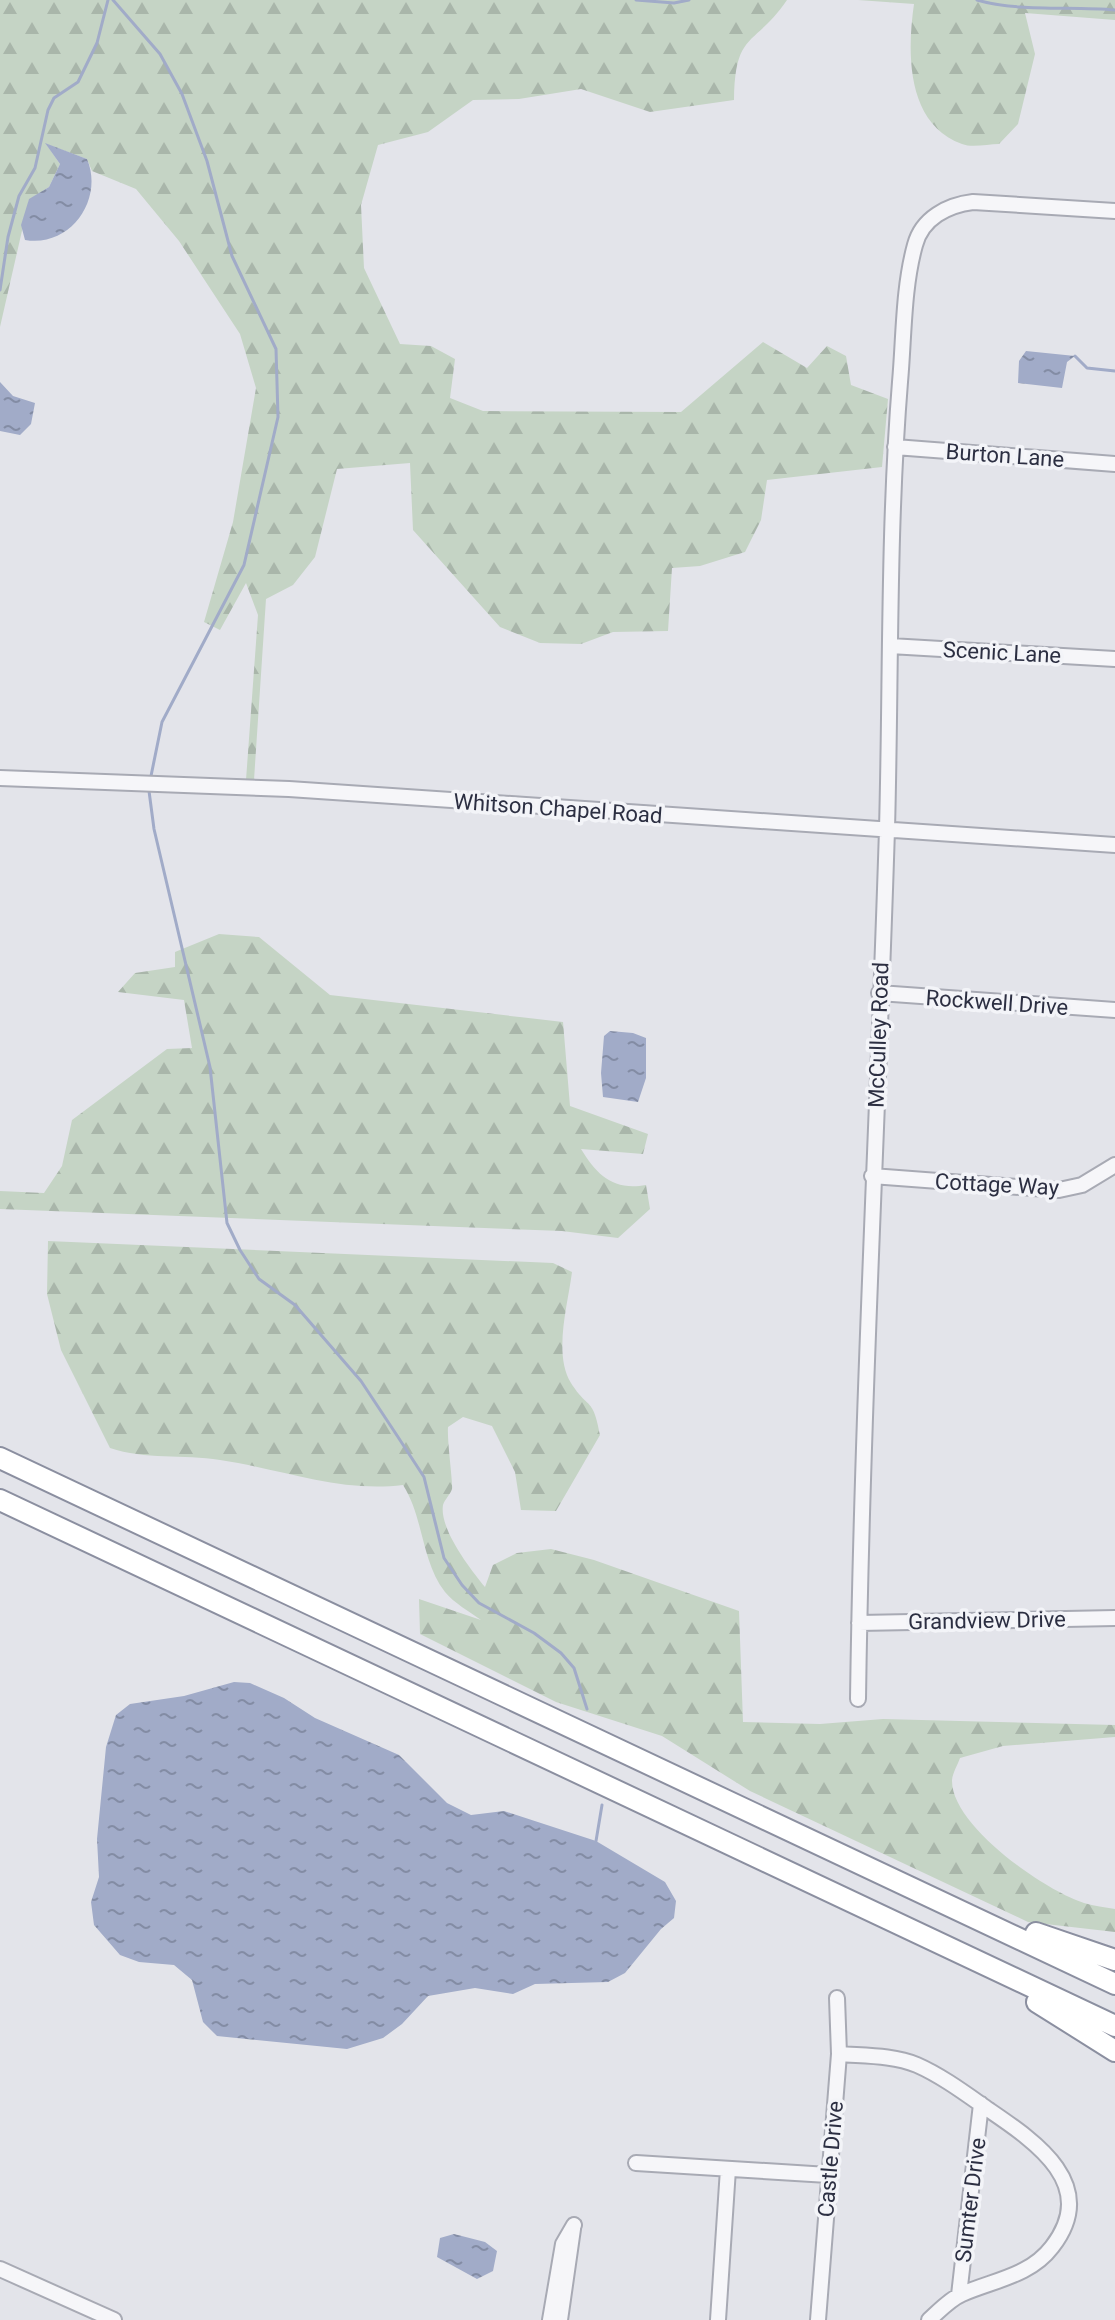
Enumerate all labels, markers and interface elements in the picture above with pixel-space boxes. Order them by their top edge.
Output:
street label: Burton Lane [945,439,1065,472]
street label: Scenic Lane [942,637,1062,668]
street label: Whitson Chapel Road [453,789,663,828]
street label: McCulley Road [863,962,894,1108]
street label: Rockwell Drive [925,985,1069,1020]
street label: Cottage Way [934,1169,1060,1200]
street label: Grandview Drive [908,1607,1066,1634]
street label: Castle Drive [813,2100,848,2218]
street label: Sumter Drive [950,2136,991,2264]

